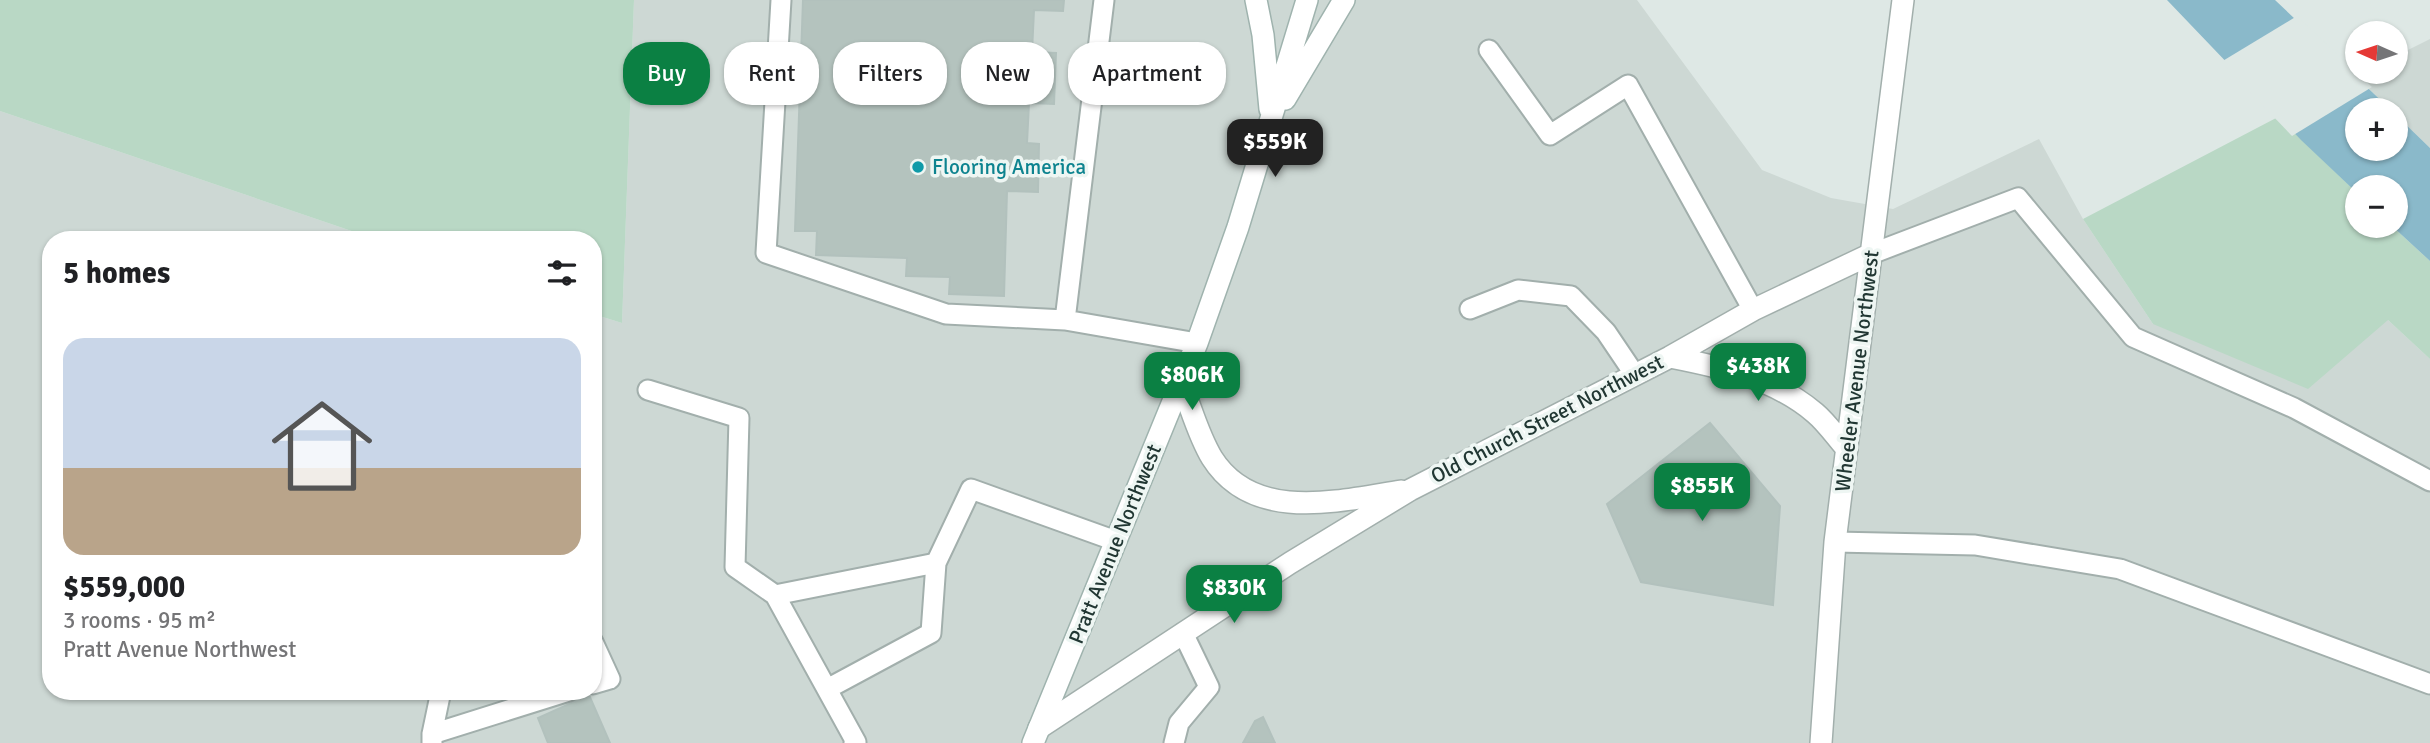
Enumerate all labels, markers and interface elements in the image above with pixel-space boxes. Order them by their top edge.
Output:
north arrow [2345,21,2408,84]
map controls [2345,21,2408,238]
chip: Buy [623,42,710,105]
chip: Rent [724,42,819,105]
chip: Filters [833,42,947,105]
chip: New [961,42,1054,105]
chip: Apartment [1068,42,1226,105]
button: + [2345,98,2408,161]
pin: $559K [1226,120,1324,179]
text: $559K [1243,127,1307,156]
place label: Flooring America [932,154,1086,180]
marker: Flooring America [910,159,926,175]
button: − [2345,175,2408,238]
street label: Wheeler Avenue Northwest [1829,249,1885,493]
icon: filters [543,254,581,292]
text: 5 homes [63,255,170,292]
pin: $438K [1709,344,1807,403]
street label: Old Church Street Northwest [1426,349,1668,489]
text: $438K [1726,351,1790,380]
pin: $806K [1143,352,1241,412]
text: $806K [1160,360,1224,389]
icon: home [259,383,385,509]
street label: Pratt Avenue Northwest [1063,440,1167,648]
pin: $855K [1653,463,1751,523]
text: $855K [1670,471,1734,500]
pin: $830K [1185,566,1283,625]
text: $559,000 [63,569,185,606]
text: $830K [1202,573,1266,602]
text: 3 rooms · 95 m² [63,606,216,635]
text: Pratt Avenue Northwest [63,635,296,664]

